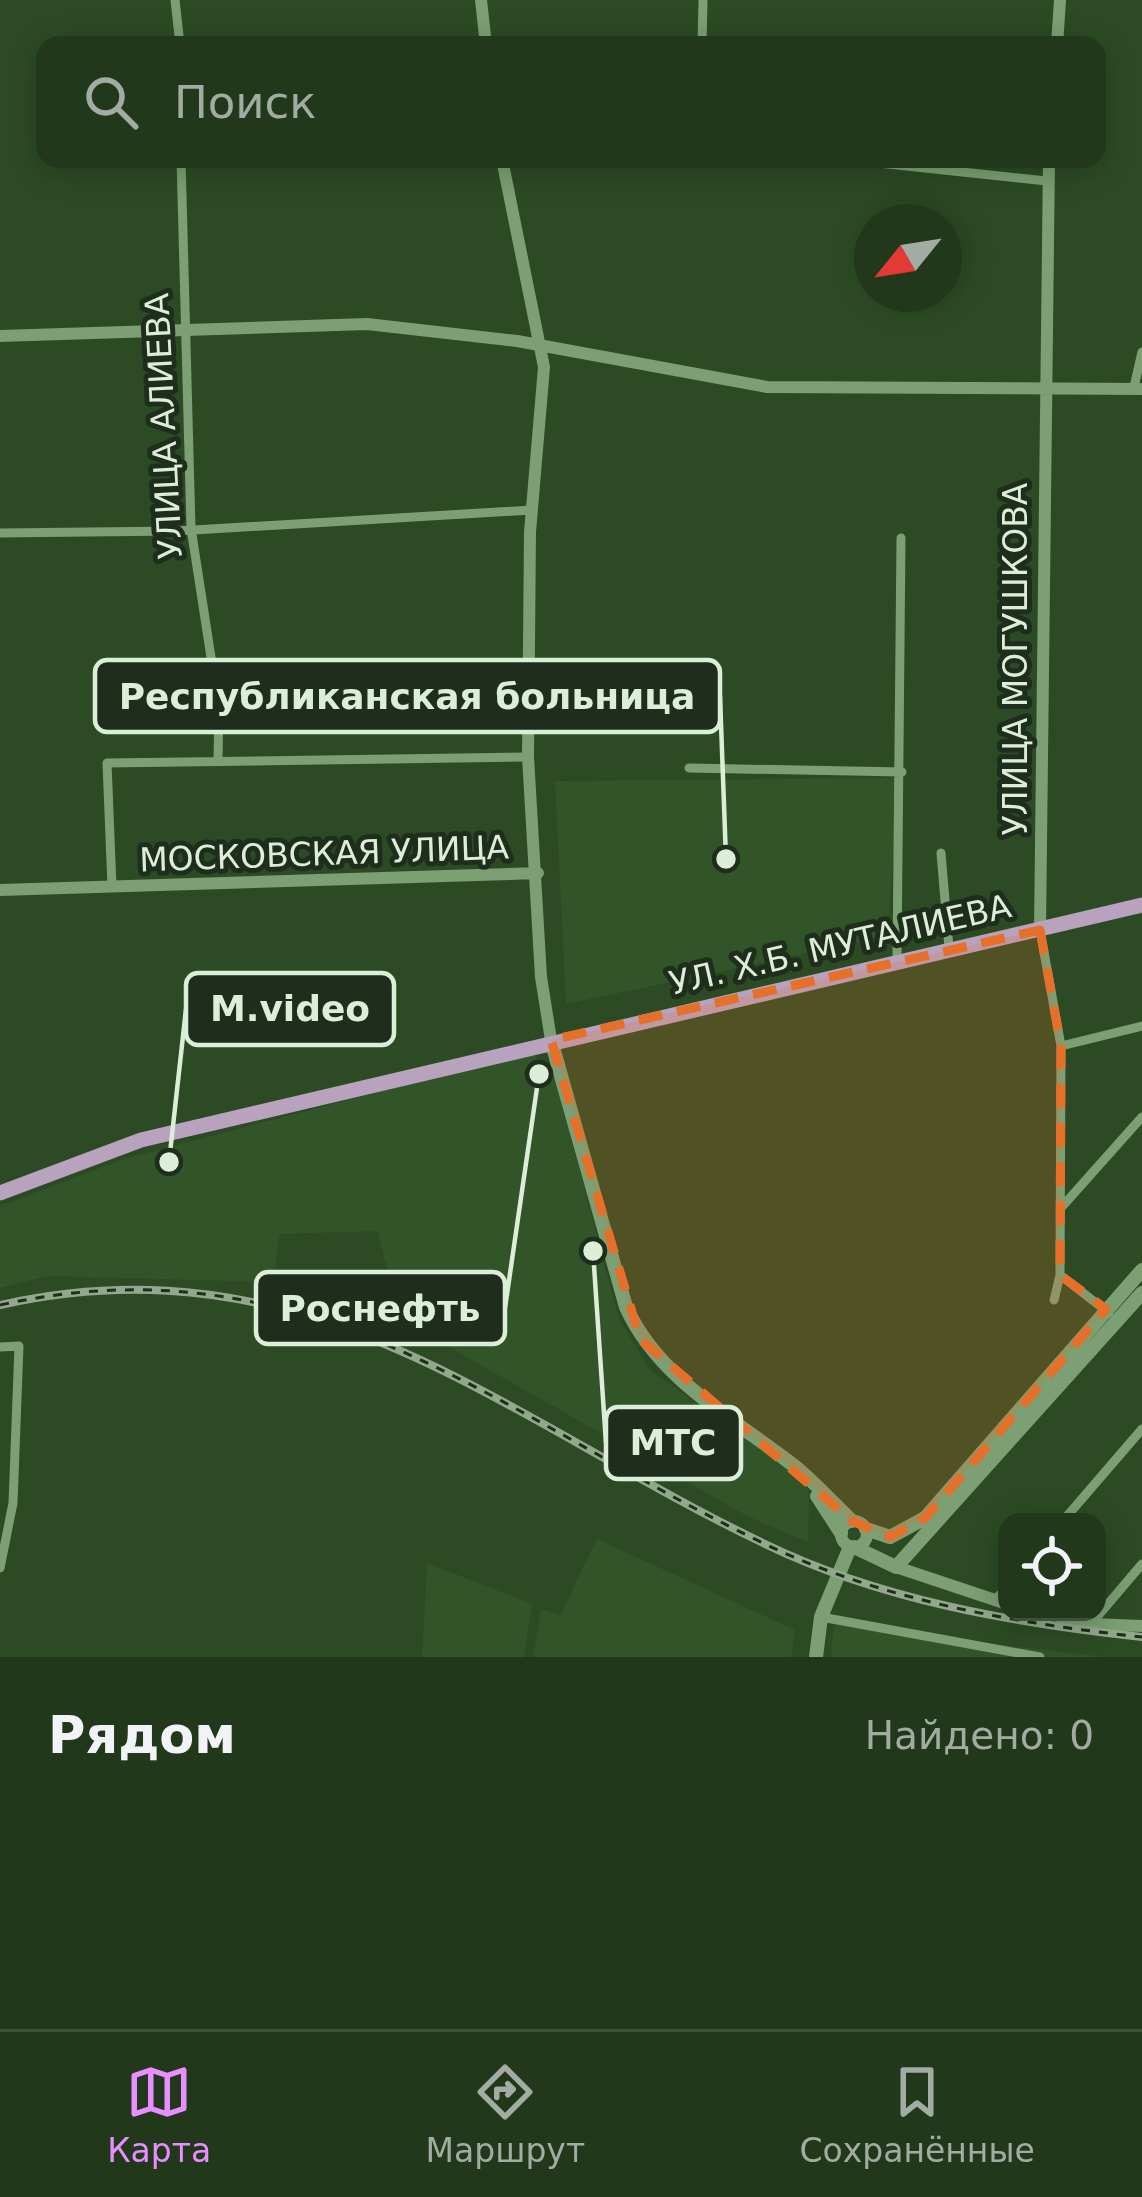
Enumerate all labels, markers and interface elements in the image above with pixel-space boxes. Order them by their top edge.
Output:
search box [36,36,1106,168]
icon: search [78,69,144,135]
text: Поиск [174,76,317,129]
north arrow [854,204,962,312]
street label: УЛИЦА АЛИЕВА [137,291,190,560]
street label: УЛИЦА МОГУШКОВА [996,482,1035,835]
callout: Республиканская больница [95,660,720,732]
text: Республиканская больница [119,676,695,717]
street label: МОСКОВСКАЯ УЛИЦА [139,828,510,879]
street label: УЛ. Х.Б. МУТАЛИЕВА [665,886,1015,1003]
callout: M.video [186,973,394,1045]
text: M.video [210,988,370,1029]
callout: Роснефть [256,1272,505,1344]
text: Роснефть [279,1288,481,1329]
callout: МТС [606,1407,741,1479]
text: МТС [630,1422,716,1463]
map controls [998,1513,1106,1621]
button: locate [998,1513,1106,1621]
text: Рядом [48,1706,236,1765]
text: Найдено: 0 [865,1713,1094,1758]
tab: Карта [107,2059,211,2170]
tab: Маршрут [426,2059,585,2170]
tab: Сохранённые [799,2059,1035,2170]

